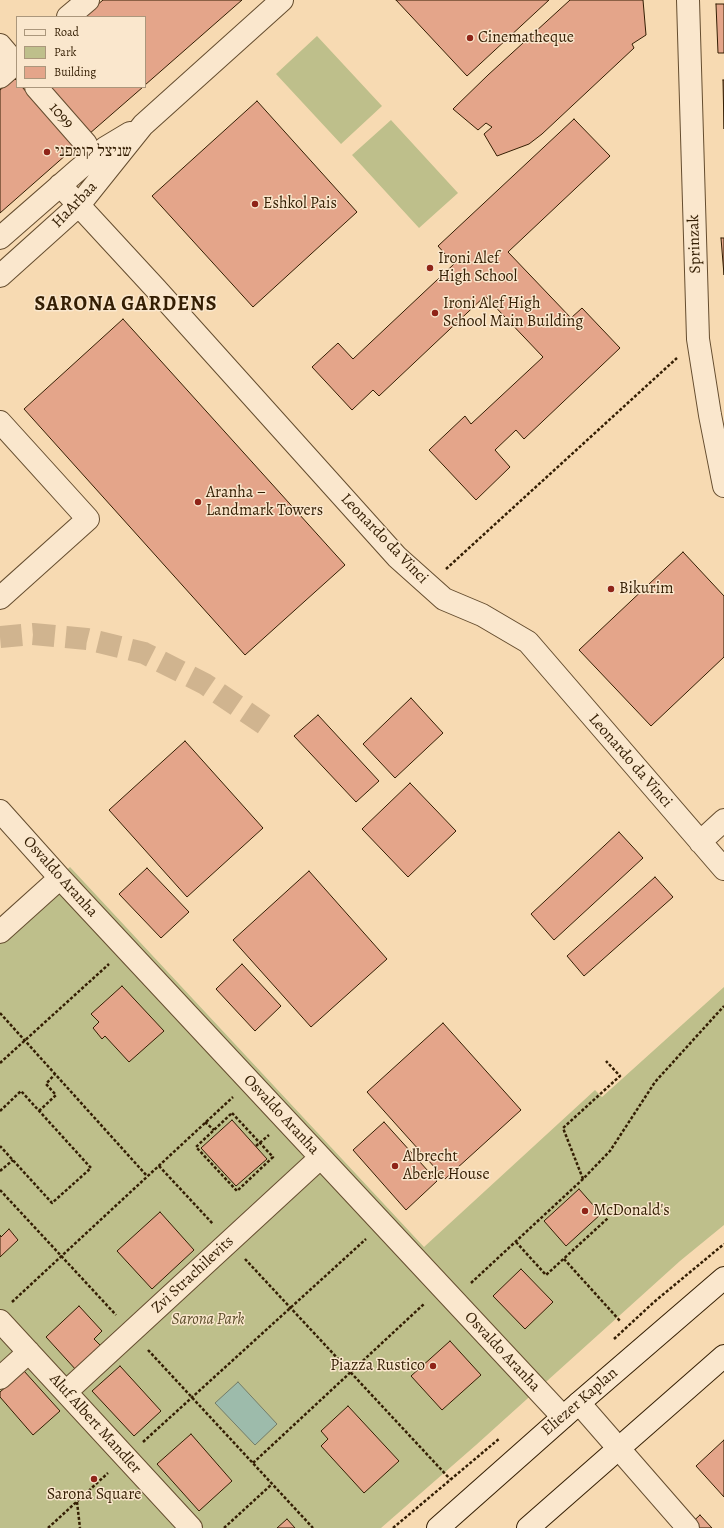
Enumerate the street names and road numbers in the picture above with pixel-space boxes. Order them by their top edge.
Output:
street label: 1099 [44,99,78,133]
street label: HaArbaa [48,178,102,232]
street label: Sprinzak [684,214,706,274]
street label: Leonardo da Vinci [336,490,432,588]
street label: Leonardo da Vinci [584,710,676,812]
street label: Osvaldo Aranha [19,832,101,922]
street label: Osvaldo Aranha [239,1071,323,1159]
street label: Zvi Strachilevits [148,1232,238,1318]
street label: Osvaldo Aranha [460,1308,544,1396]
street label: Eliezer Kaplan [538,1364,622,1440]
street label: Aluf Albert Mandler [45,1370,145,1478]

